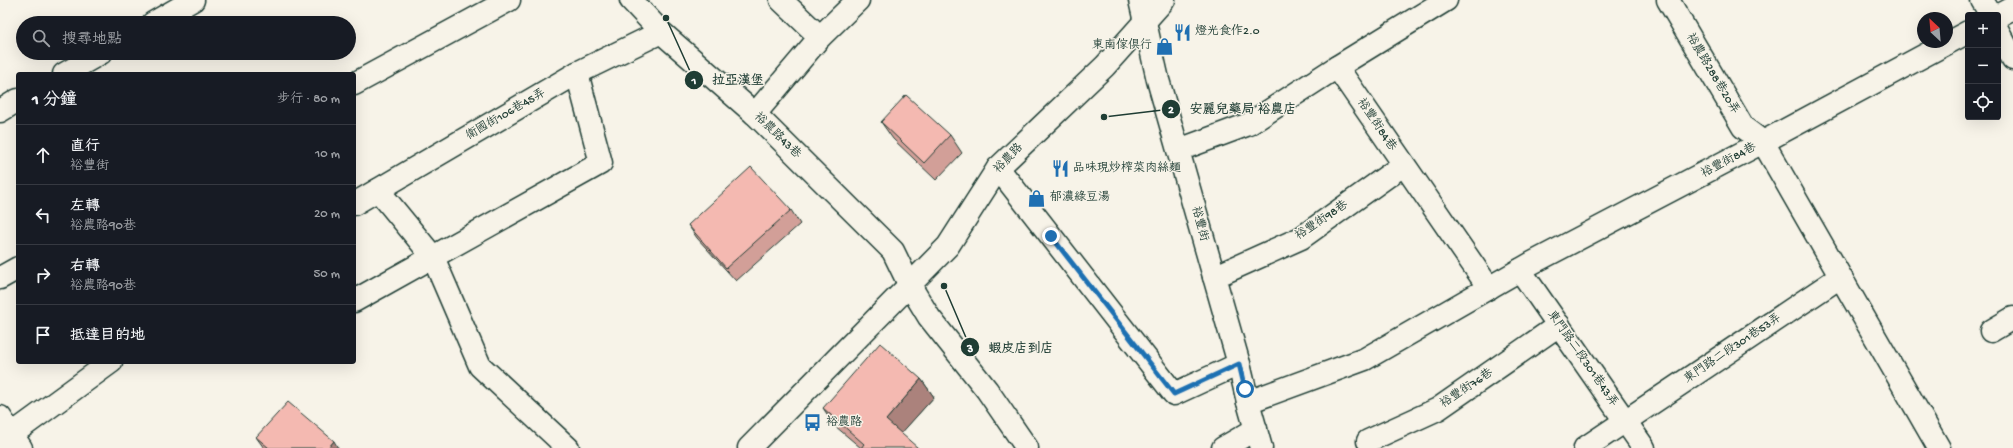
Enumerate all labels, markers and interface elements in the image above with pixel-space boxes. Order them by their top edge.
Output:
north arrow [1917,12,1953,48]
map controls [1965,12,2001,120]
button: + [1965,12,2001,48]
search box [16,16,356,60]
restaurant icon: 燈光食作2.0 [1172,22,1192,42]
place label: 燈光食作2.0 [1195,24,1260,39]
icon: search [30,27,52,49]
text: 搜尋地點 [62,31,122,49]
street label: 裕農路288巷20弄 [1682,31,1742,117]
shop icon: 東南傢俱行 [1155,36,1175,56]
place label: 東南傢俱行 [1092,37,1152,53]
button: − [1965,48,2001,84]
callout: 拉亞漢堡 [684,67,772,92]
text: 拉亞漢堡 [712,73,764,89]
text: 1 [691,75,697,89]
button: locate [1965,84,2001,120]
street label: 衛國街106巷45弄 [463,86,548,143]
text: 1 分鐘 [32,91,77,111]
text: 步行 · 80 m [277,92,340,107]
street label: 裕豐街84巷 [1353,95,1400,154]
callout: 安麗兒藥局 裕農店 [1161,96,1304,121]
text: 安麗兒藥局 裕農店 [1189,102,1297,118]
text: 2 [1168,104,1174,118]
street label: 裕農路43巷 [751,109,804,162]
text: 直行 [70,138,100,156]
street label: 裕豐街84巷 [1698,139,1759,181]
street label: 裕農路 [991,140,1027,177]
icon: ahead [32,144,54,166]
text: 10 m [315,147,340,162]
text: 裕豐街 [70,159,109,174]
restaurant icon: 品味現炒榨菜肉絲麵 [1050,159,1070,179]
place label: 品味現炒榨菜肉絲麵 [1073,161,1181,176]
shop icon: 郁濃綠豆湯 [1027,188,1047,208]
place label: 郁濃綠豆湯 [1049,190,1110,205]
street label: 裕豐街98巷 [1292,197,1351,244]
text: 左轉 [70,198,100,216]
icon: left [32,204,54,226]
street label: 裕豐街 [1188,204,1212,243]
text: 20 m [314,207,340,222]
text: 裕農路90巷 [70,219,136,234]
route end [1042,227,1060,245]
text: 右轉 [70,258,100,276]
icon: right [32,264,54,286]
text: 50 m [313,267,340,282]
text: 裕農路90巷 [70,279,136,294]
street label: 東門路二段301巷43弄 [1544,308,1621,410]
street label: 東門路二段301巷53弄 [1681,310,1784,387]
icon: arrive [32,324,54,346]
text: 抵達目的地 [70,327,145,345]
callout: 蝦皮店到店 [960,335,1061,360]
text: 蝦皮店到店 [988,341,1054,357]
text: 3 [966,343,973,357]
street label: 裕豐街76巷 [1437,365,1496,412]
route start [1236,380,1254,398]
bus stop icon: 裕農路 [803,413,823,433]
place label: 裕農路 [826,415,862,430]

